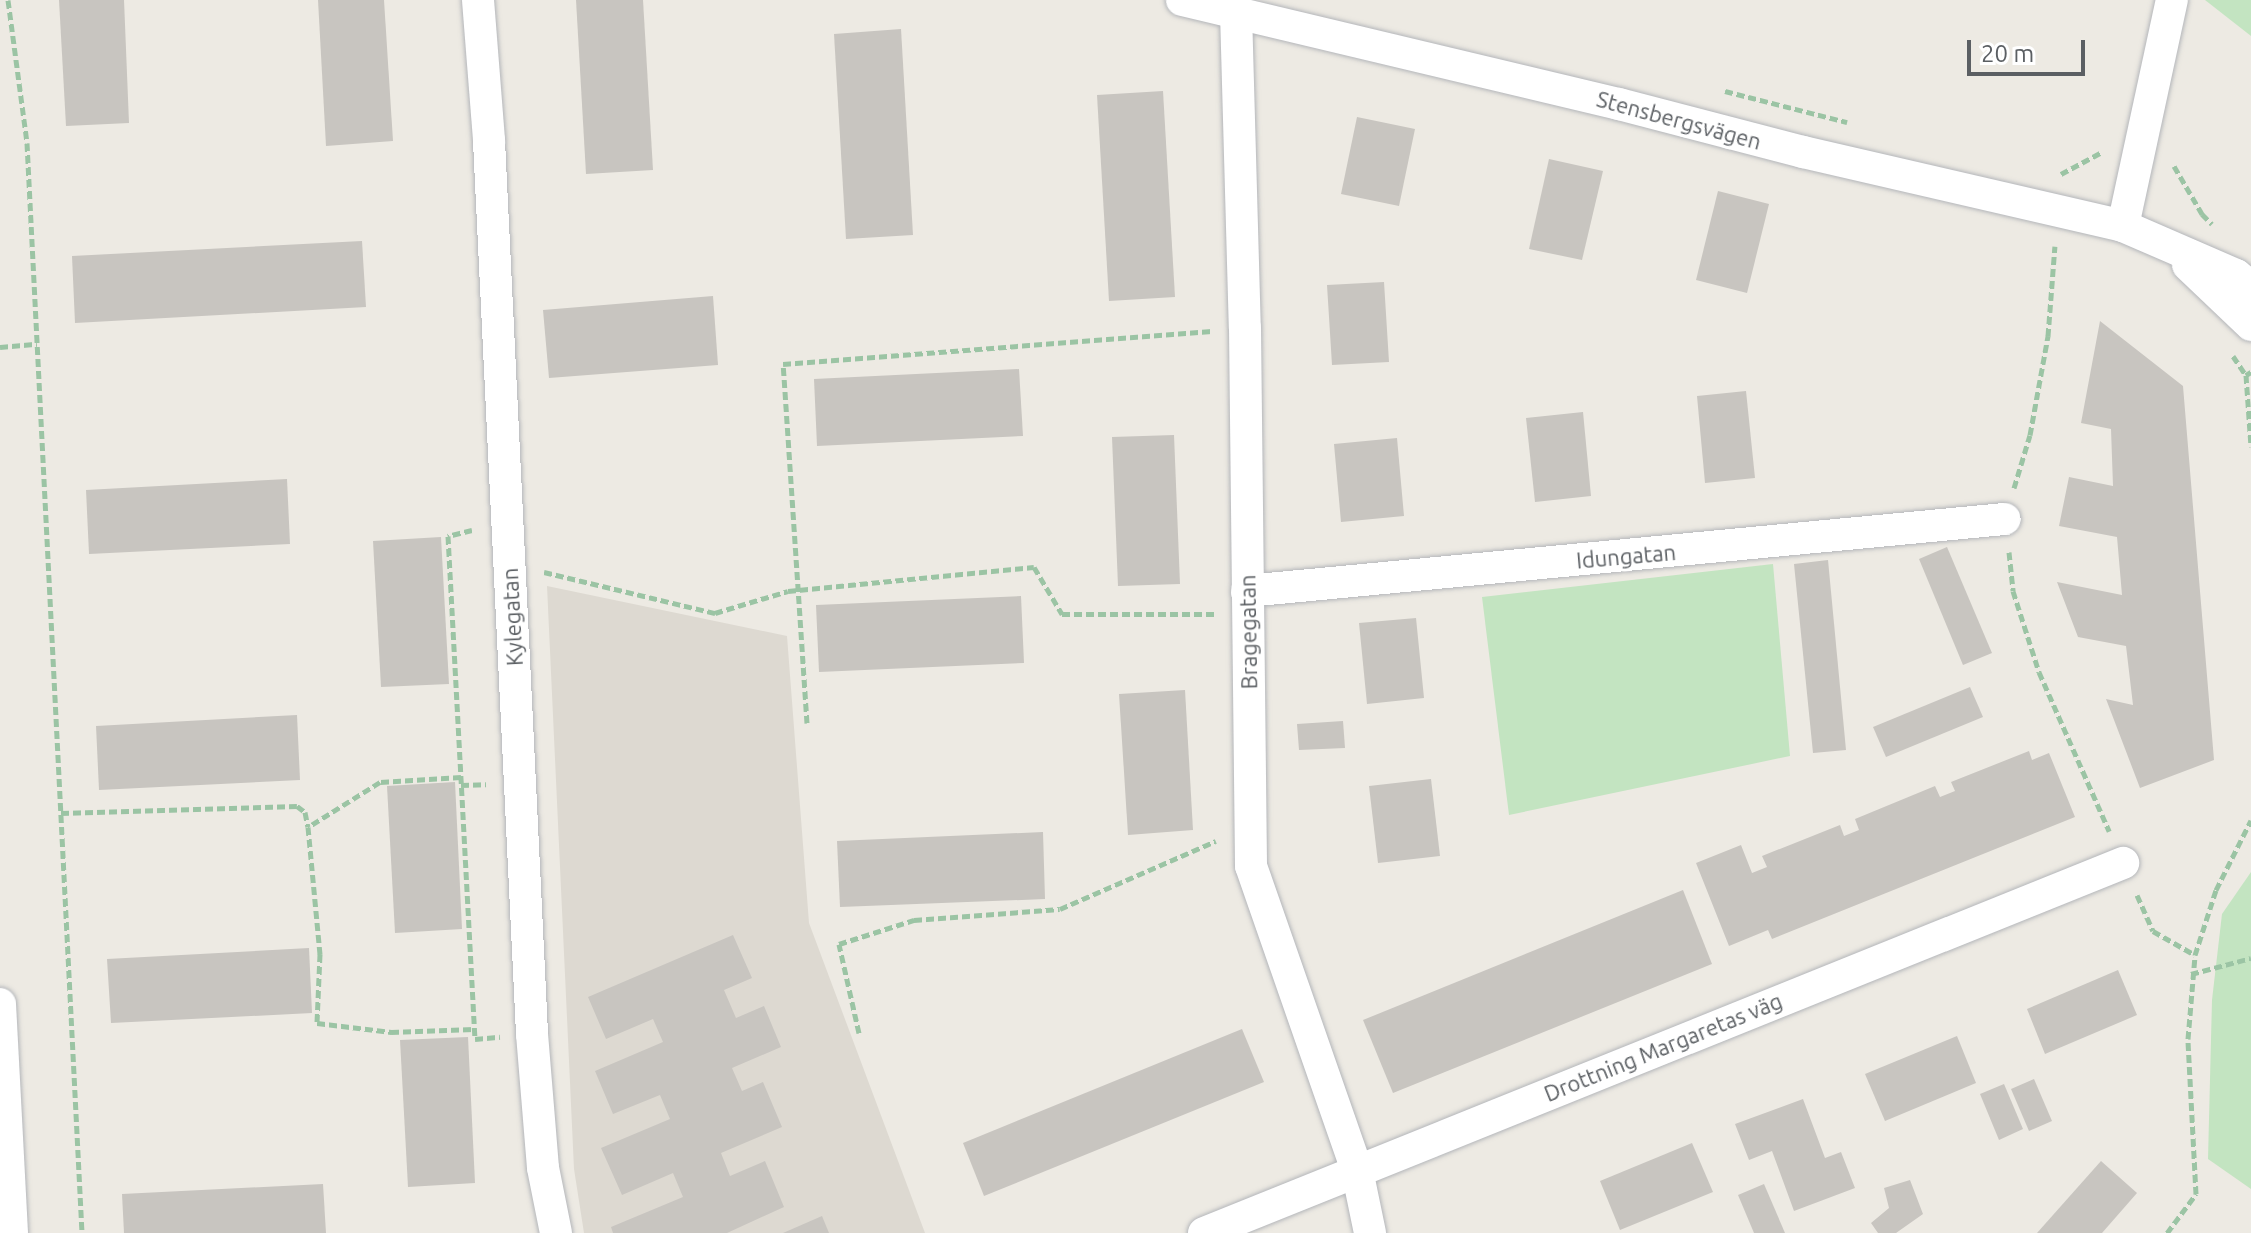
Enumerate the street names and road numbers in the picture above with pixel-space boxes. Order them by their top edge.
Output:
street label: Stensbergsvägen [1594,85,1764,155]
street label: Idungatan [1575,538,1677,574]
street label: Kylegatan [496,567,528,667]
street label: Bragegatan [1234,574,1262,690]
street label: Drottning Margaretas väg [1540,987,1786,1107]

